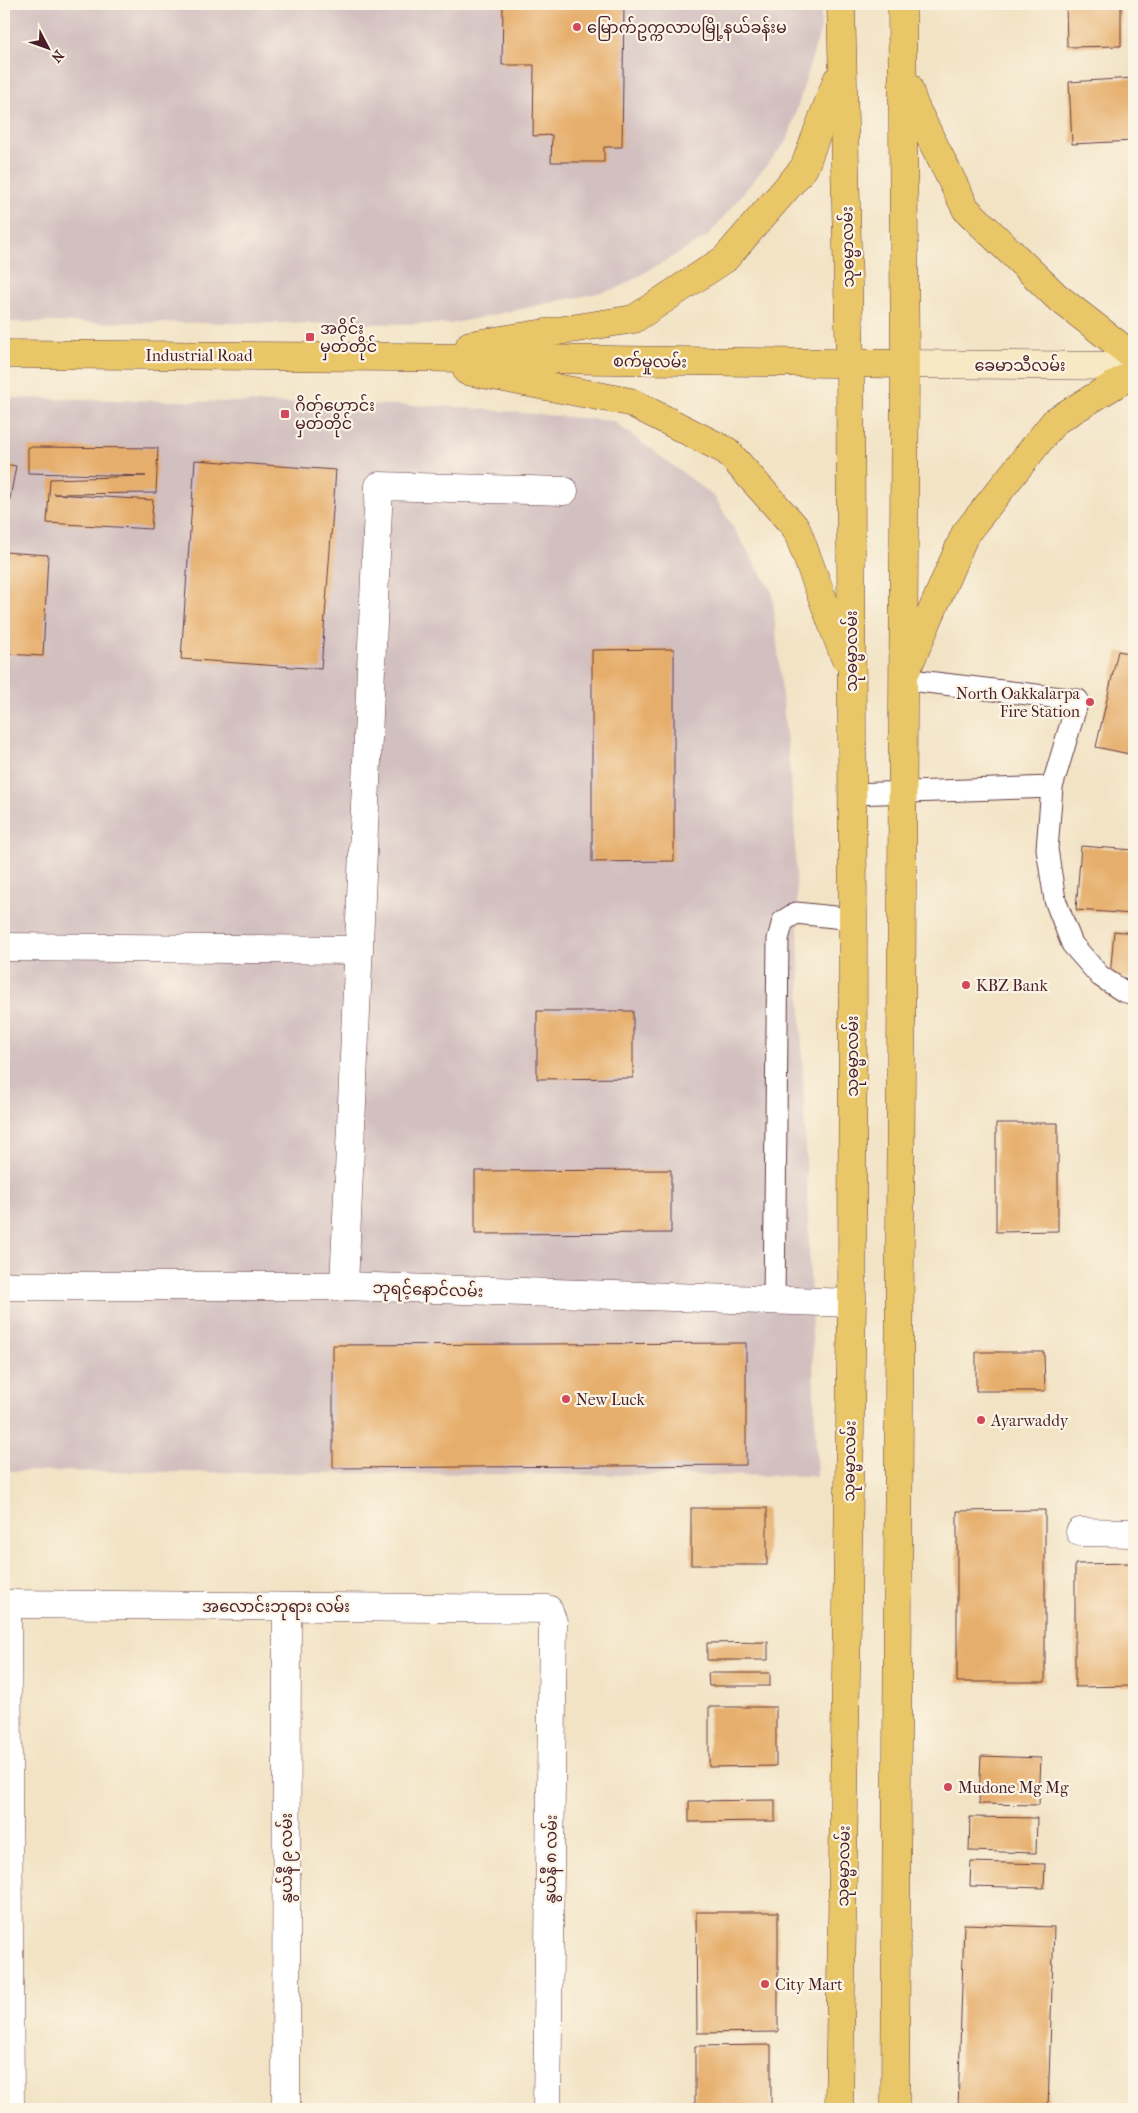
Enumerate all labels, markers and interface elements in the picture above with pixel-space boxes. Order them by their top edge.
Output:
place label: မြောက်ဥက္ကလာပမြို့နယ်ခန်းမ [587,16,787,41]
marker: မြောက်ဥက္ကလာပမြို့နယ်ခန်းမ [571,21,583,33]
north arrow [22,22,72,72]
text: N [47,47,67,66]
street label: သုဓမ္မာလမ်း [835,206,863,288]
place label: အဝိုင်း မှတ်တိုင် [320,317,377,361]
marker: အဝိုင်း မှတ်တိုင် [304,331,316,343]
street label: Industrial Road [145,346,253,365]
street label: စက်မှုလမ်း [613,349,687,376]
street label: ခေမာသီလမ်း [974,354,1066,375]
place label: ဂိတ်ဟောင်း မှတ်တိုင် [295,394,375,438]
marker: ဂိတ်ဟောင်း မှတ်တိုင် [279,408,291,420]
street label: သုဓမ္မာလမ်း [840,610,866,692]
place label: North Oakkalarpa Fire Station [956,684,1081,721]
marker: North Oakkalarpa Fire Station [1084,696,1096,708]
place label: KBZ Bank [976,976,1048,995]
marker: KBZ Bank [960,979,972,991]
street label: သုဓမ္မာလမ်း [841,1015,867,1097]
street label: ဘုရင့်နောင်လမ်း [372,1276,484,1306]
place label: New Luck [576,1390,646,1409]
marker: New Luck [560,1393,572,1405]
place label: Ayarwaddy [990,1411,1069,1430]
marker: Ayarwaddy [975,1414,987,1426]
street label: သုဓမ္မာလမ်း [837,1420,865,1502]
street label: အလောင်းဘုရား လမ်း [202,1595,350,1621]
place label: Mudone Mg Mg [958,1778,1069,1797]
marker: Mudone Mg Mg [942,1781,954,1793]
street label: နွယ်နီ ၉ လမ်း [275,1813,300,1903]
street label: နွယ်နီ ၈ လမ်း [538,1814,565,1904]
street label: သုဓမ္မာလမ်း [831,1825,859,1907]
place label: City Mart [775,1975,843,1994]
marker: City Mart [759,1978,771,1990]

